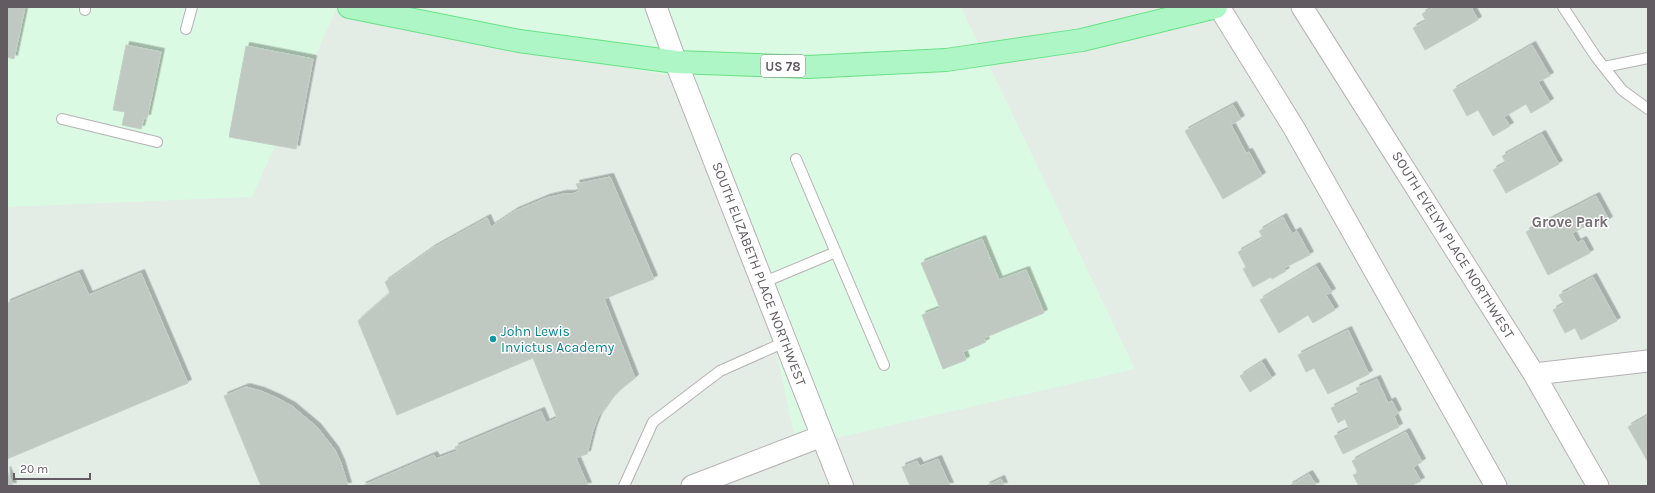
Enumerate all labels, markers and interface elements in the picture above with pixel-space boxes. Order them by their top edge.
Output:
road number: US 78 [761,55,805,77]
street label: SOUTH EVELYN PLACE NORTHWEST [1388,148,1518,342]
street label: SOUTH ELIZABETH PLACE NORTHWEST [708,159,810,389]
district label: Grove Park [1532,213,1608,231]
place label: John Lewis Invictus Academy [501,323,615,356]
marker: John Lewis Invictus Academy [488,334,498,344]
scale bar [14,455,90,481]
text: 20 m [20,462,48,476]

